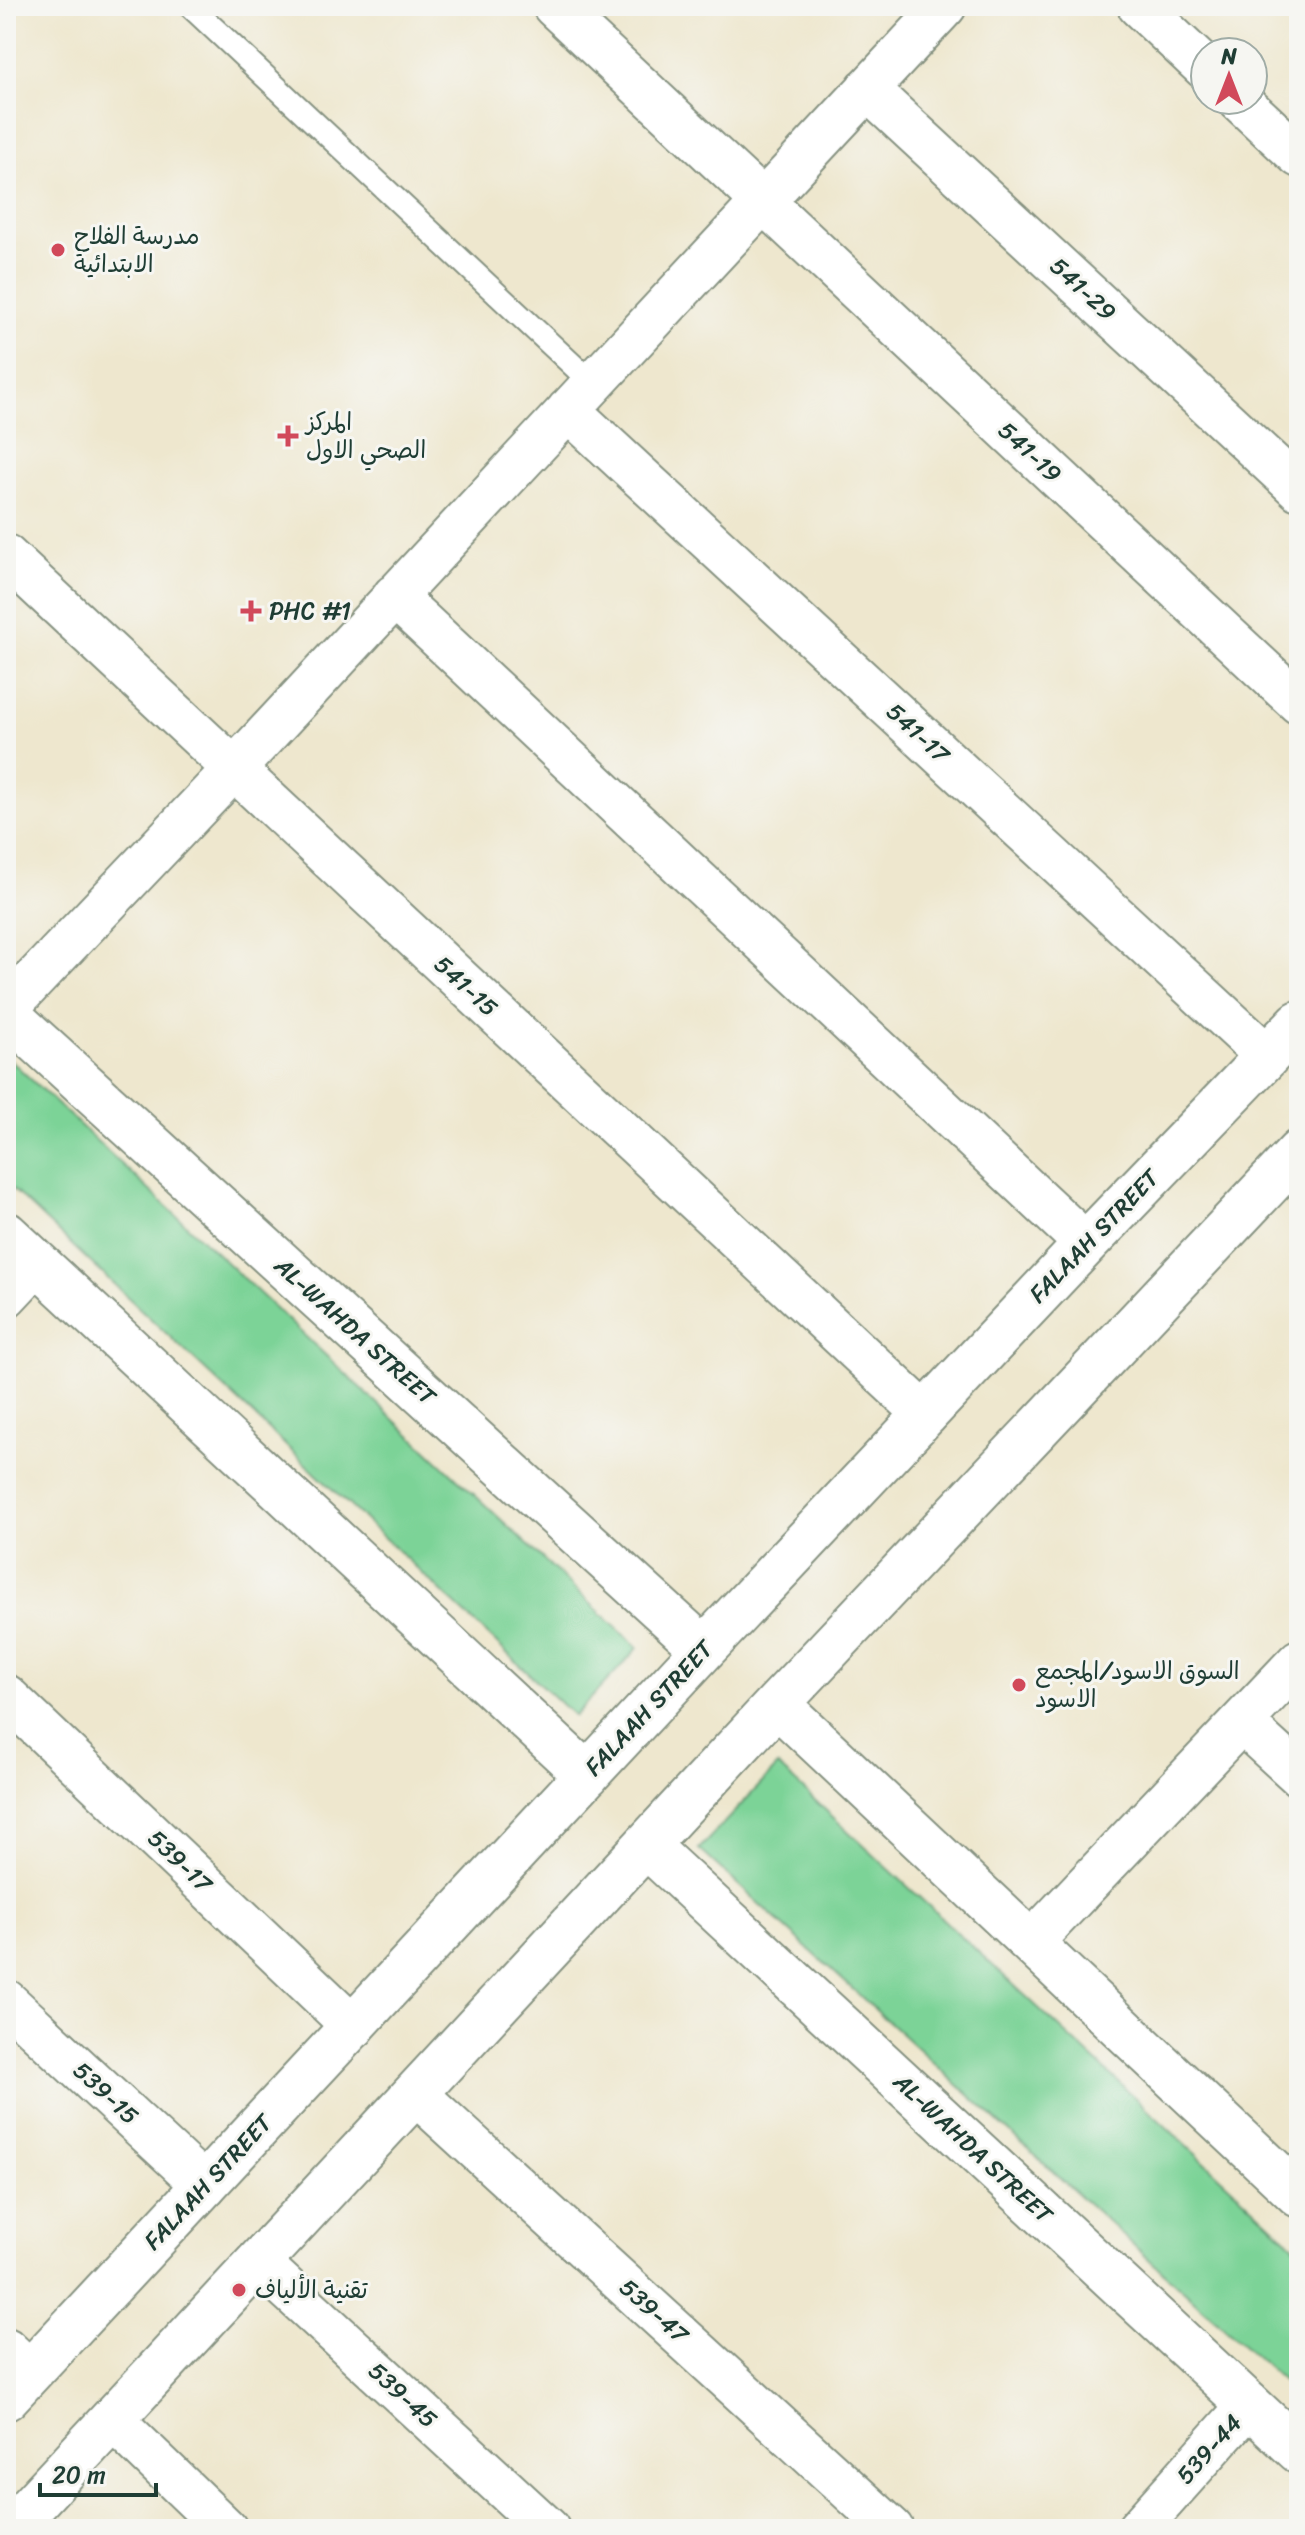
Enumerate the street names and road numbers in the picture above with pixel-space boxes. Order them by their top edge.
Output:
street label: 541-29 [1040,246,1126,332]
street label: 541-19 [988,411,1072,493]
street label: 541-17 [876,692,961,775]
street label: 541-15 [424,945,508,1027]
street label: FALAAH STREET [1018,1157,1171,1313]
street label: AL-WAHDA STREET [263,1246,447,1417]
street label: FALAAH STREET [574,1629,725,1786]
street label: 539-17 [137,1819,223,1904]
street label: 539-15 [63,2051,149,2135]
street label: AL-WAHDA STREET [882,2062,1064,2235]
street label: FALAAH STREET [133,2103,284,2260]
street label: 539-47 [609,2268,700,2355]
street label: 539-45 [358,2351,448,2439]
street label: 539-44 [1165,2404,1253,2494]

